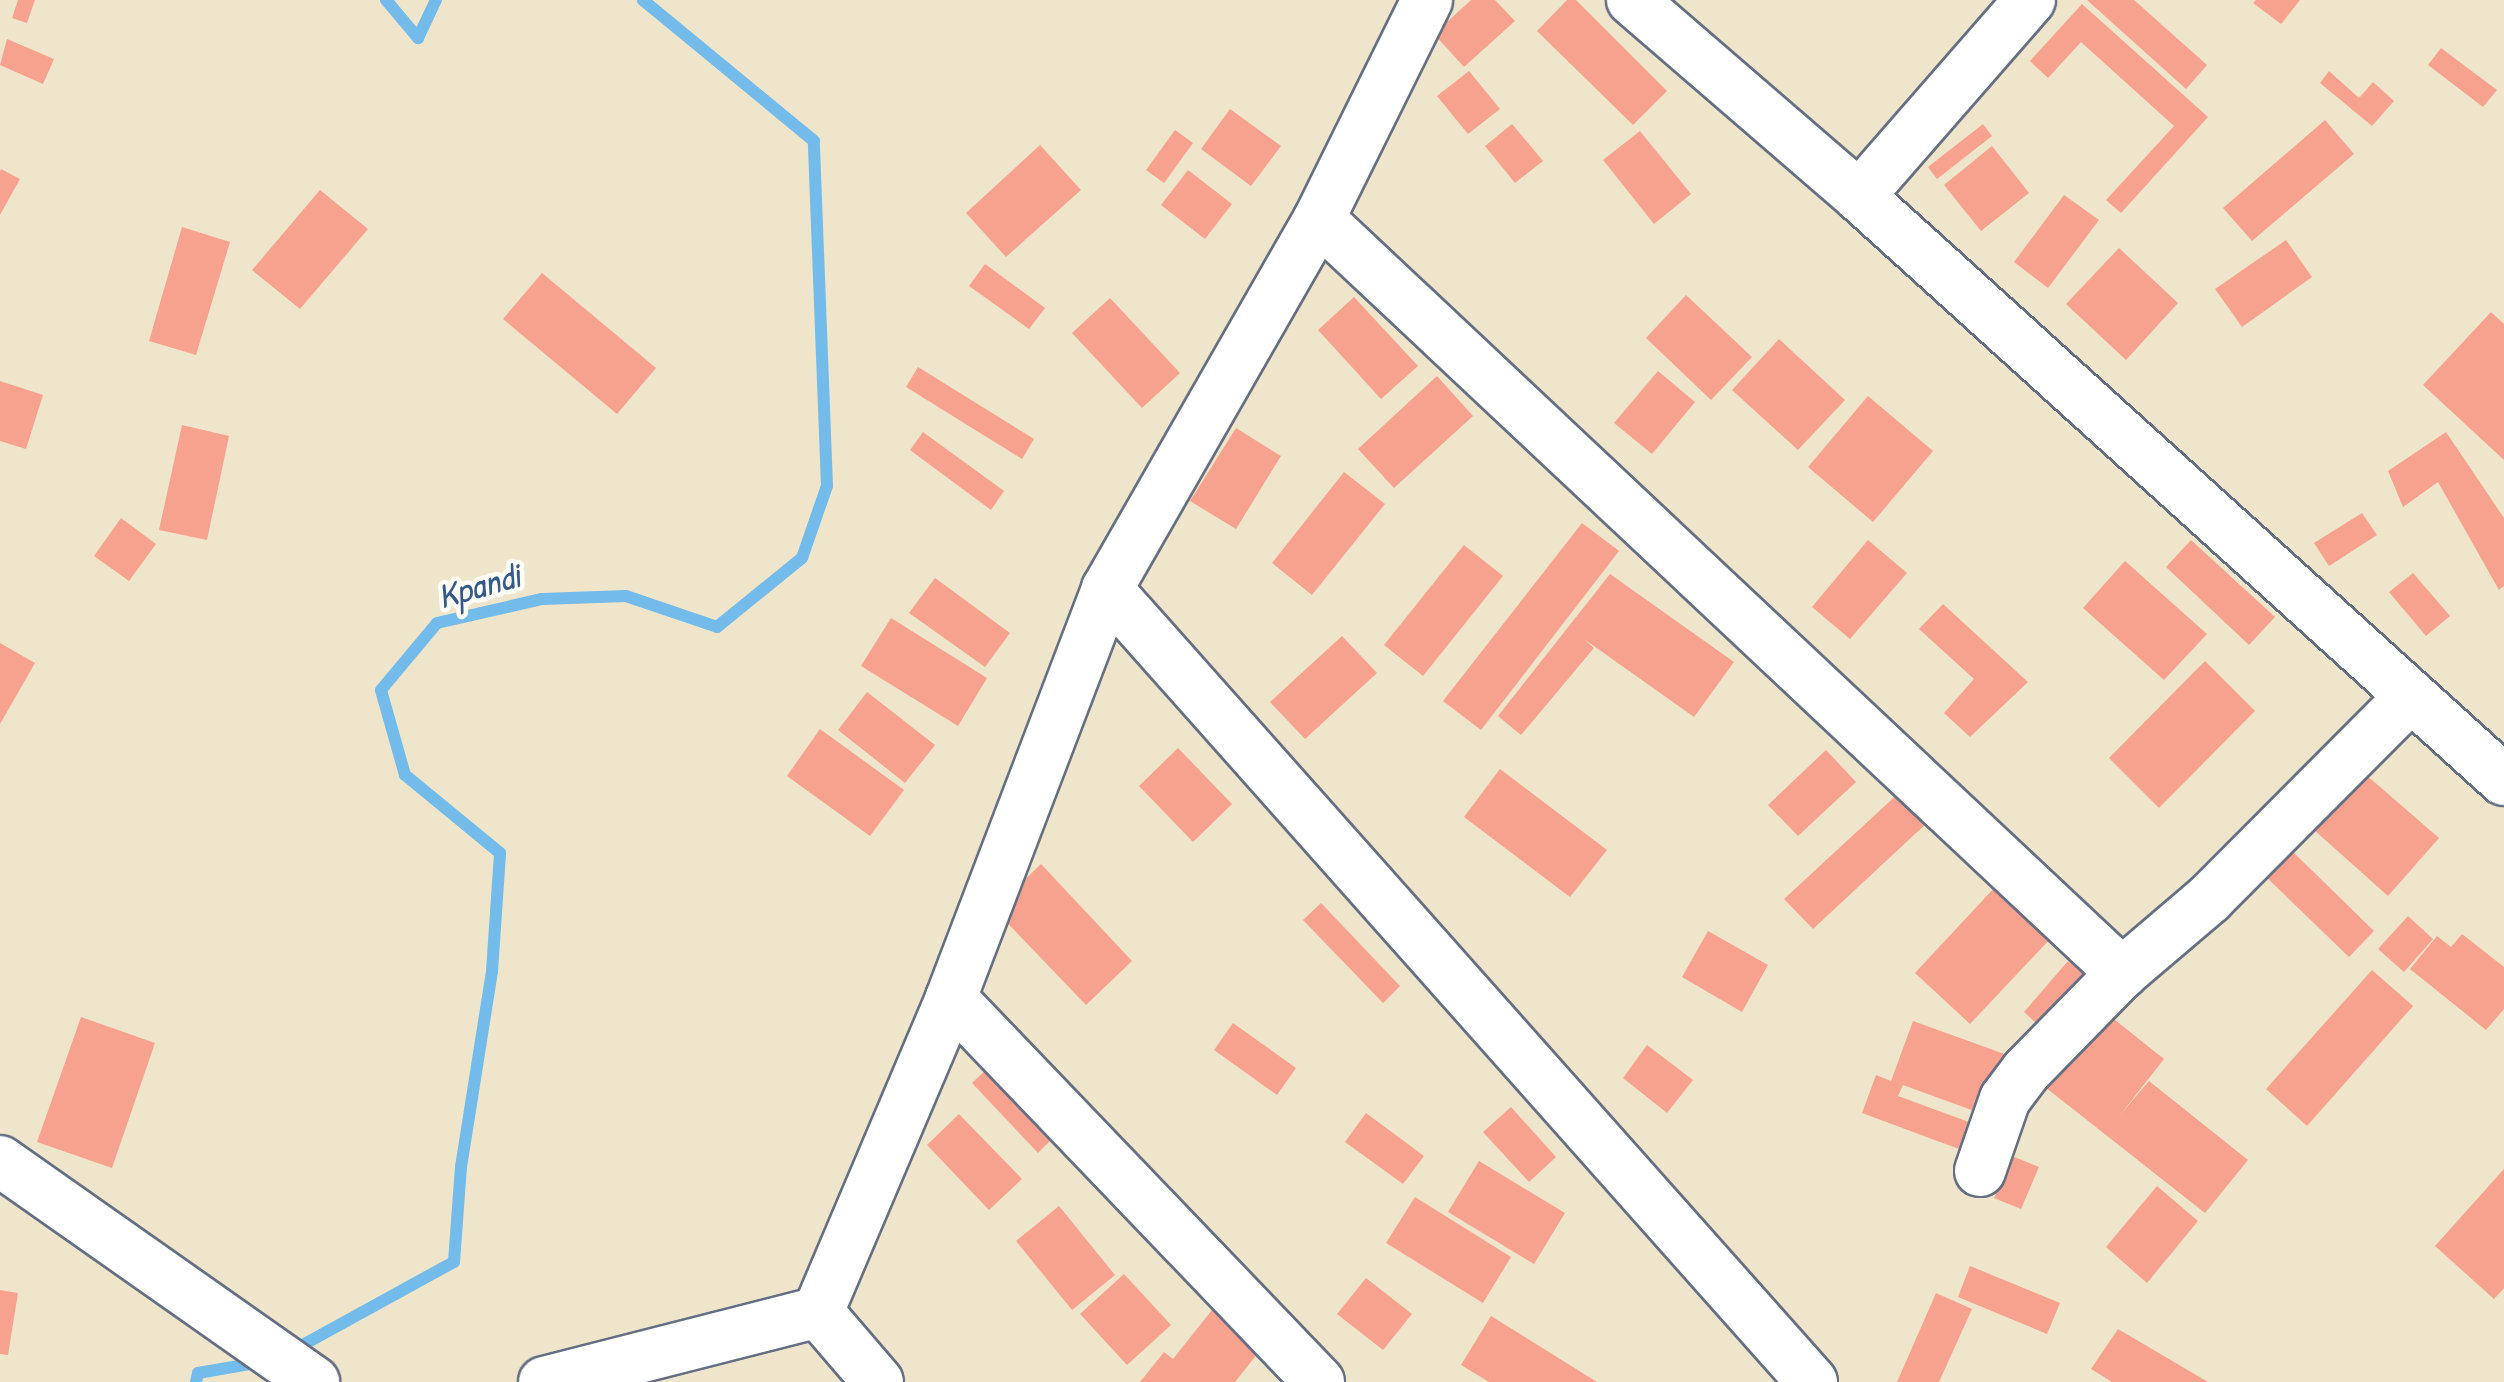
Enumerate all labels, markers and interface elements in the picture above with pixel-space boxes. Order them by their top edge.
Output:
water label: Kpandi [433,554,525,618]

